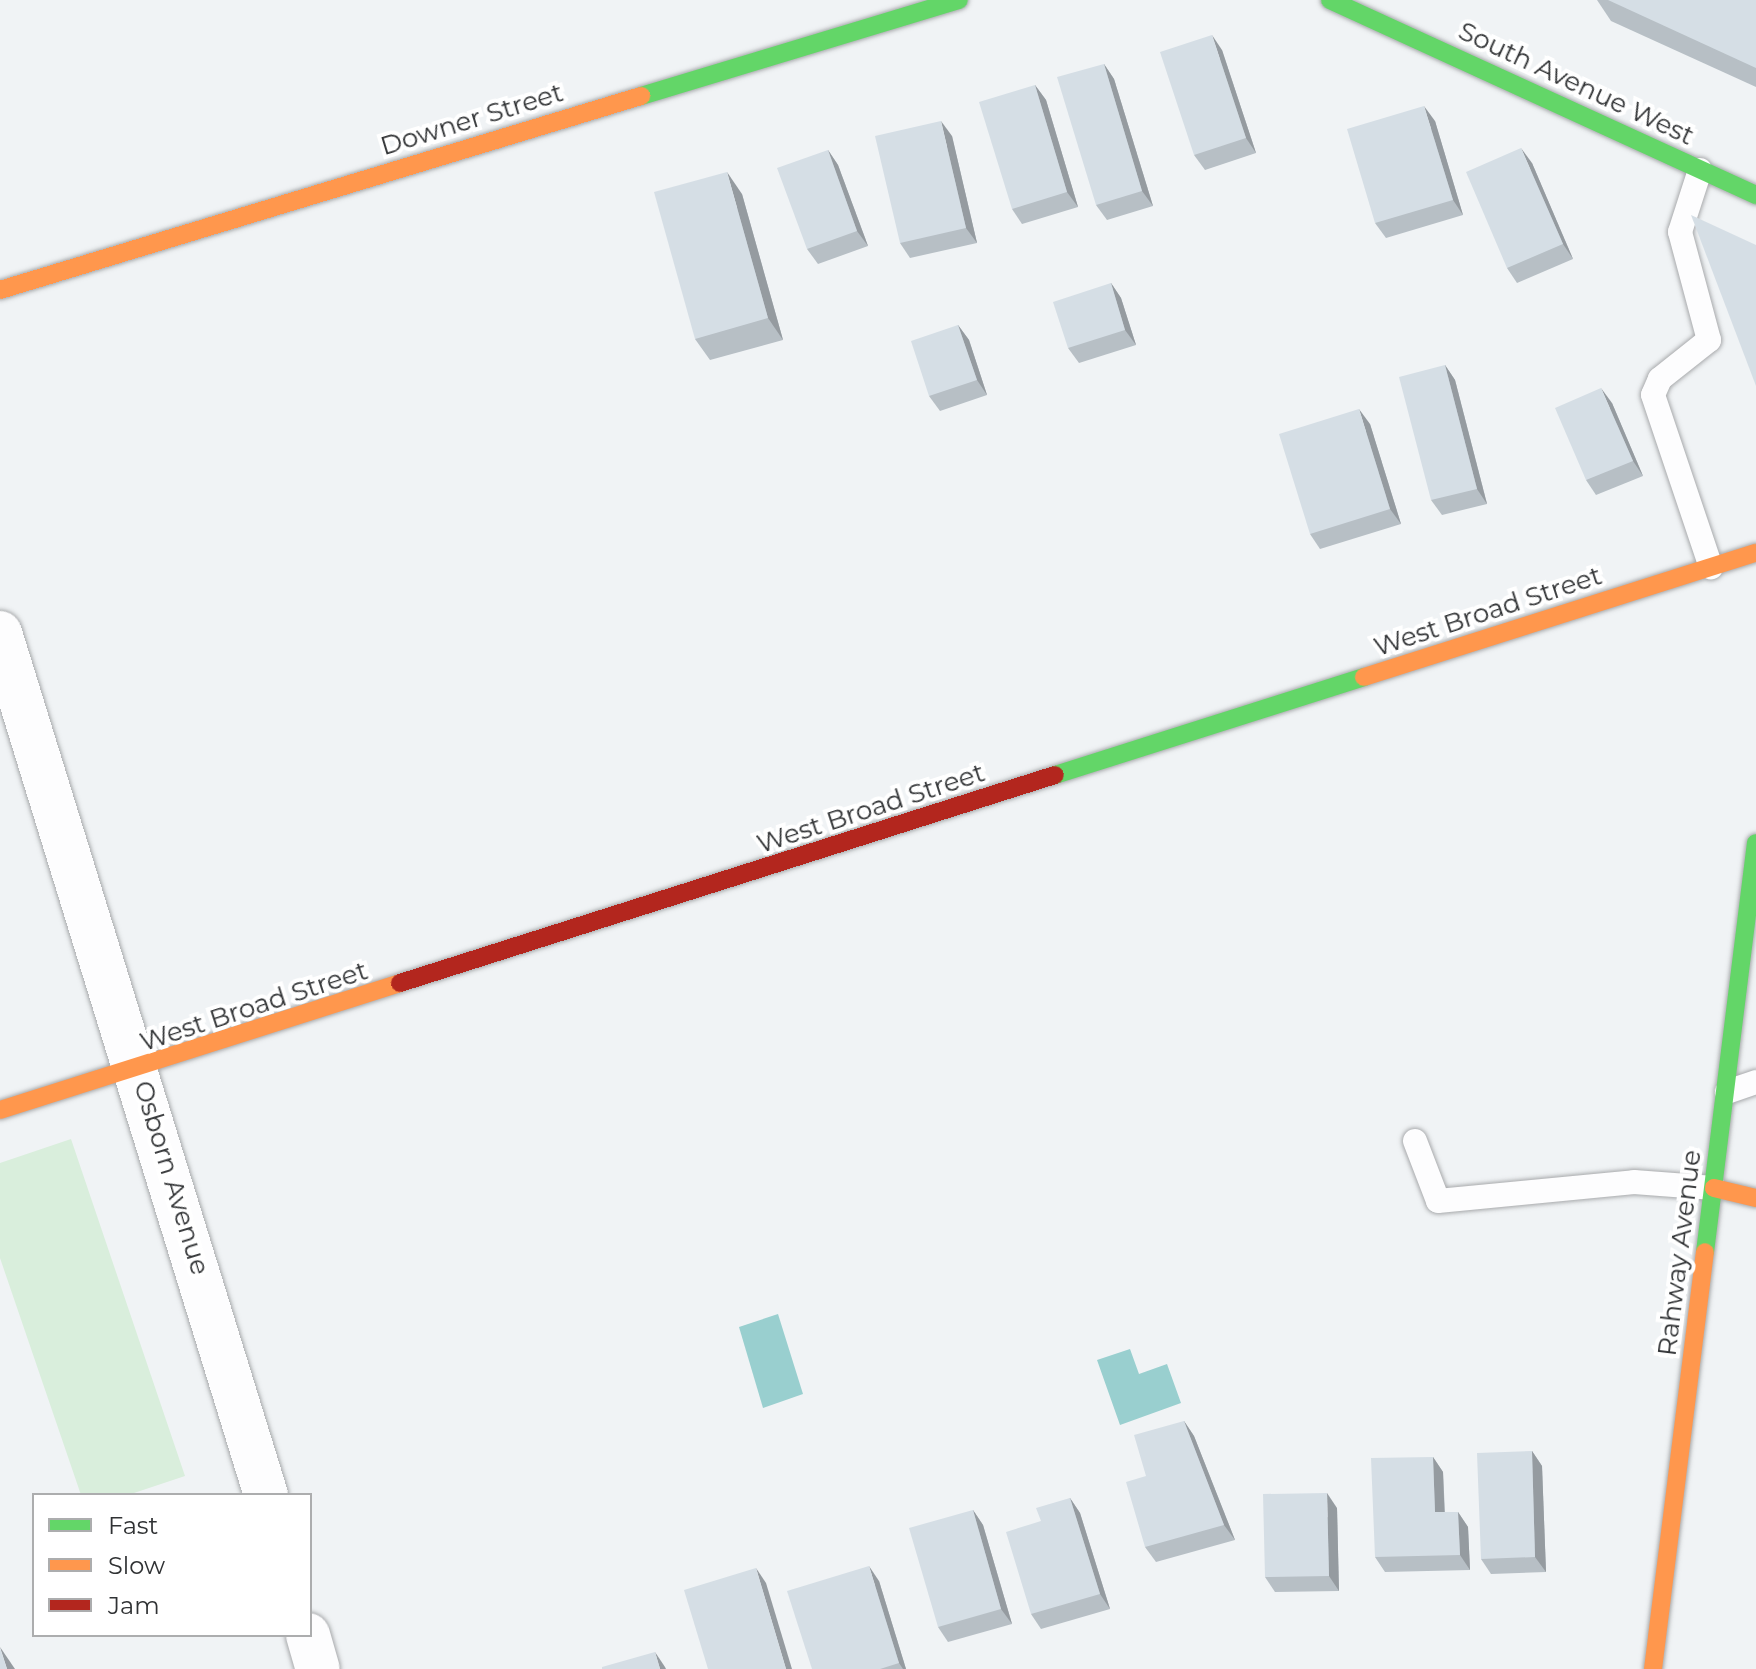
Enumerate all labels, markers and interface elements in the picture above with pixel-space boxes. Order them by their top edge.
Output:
street label: South Avenue West [1453,16,1699,152]
street label: Downer Street [377,77,567,163]
street label: West Broad Street [1370,560,1606,664]
street label: West Broad Street [753,757,989,861]
street label: West Broad Street [136,955,372,1059]
street label: Osborn Avenue [127,1077,215,1279]
street label: Rahway Avenue [1652,1148,1708,1358]
legend [32,1493,312,1637]
text: Fast [108,1511,158,1540]
text: Slow [108,1551,165,1580]
text: Jam [108,1591,160,1620]

